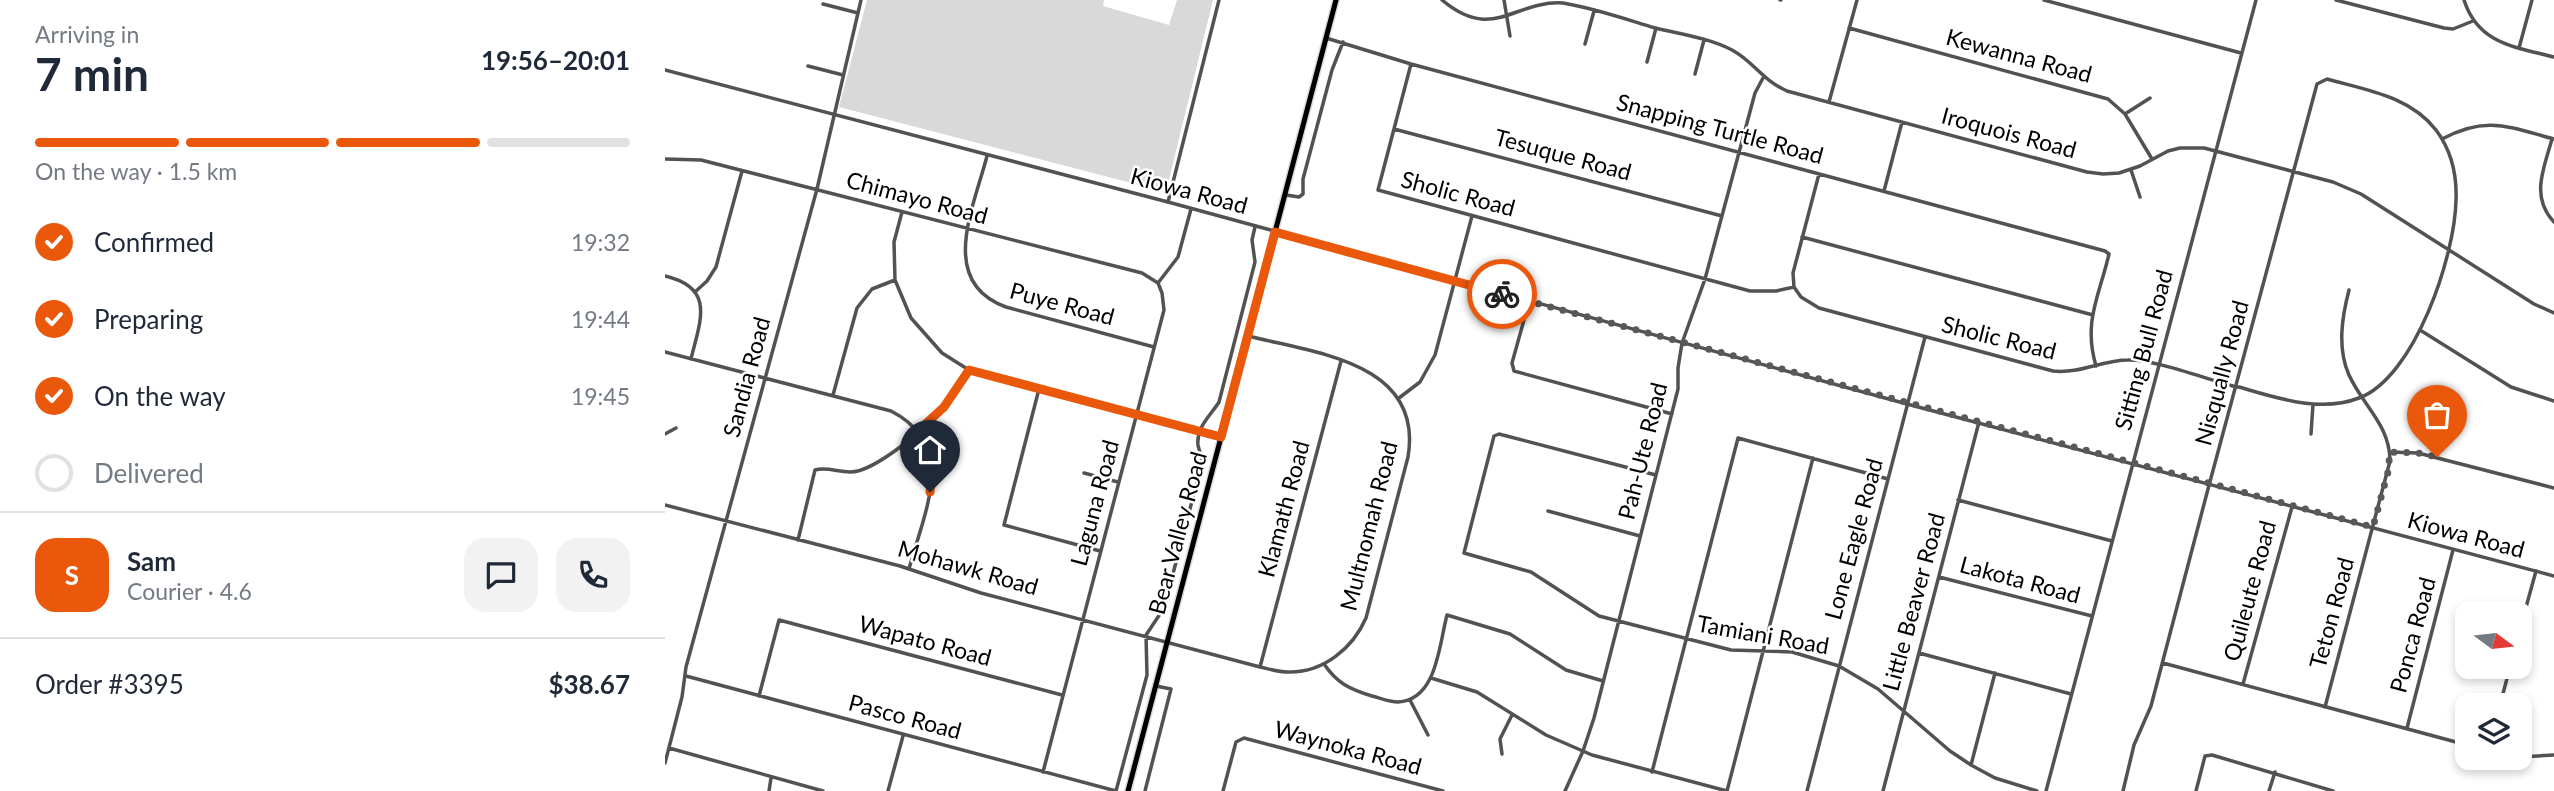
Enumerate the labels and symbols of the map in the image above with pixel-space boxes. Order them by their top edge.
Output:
street label: Kewanna Road [1943,22,2095,88]
street label: Snapping Turtle Road [1614,87,1827,169]
street label: Iroquois Road [1939,101,2080,163]
street label: Tesuque Road [1492,122,1635,186]
street label: Kiowa Road [1128,161,1251,219]
street label: Sholic Road [1398,164,1518,222]
street label: Chimayo Road [843,165,991,229]
courier [1467,259,1537,329]
street label: Sitting Bull Road [2108,266,2178,433]
street label: Puye Road [1007,276,1118,330]
street label: Nisqually Road [2188,297,2254,448]
street label: Sholic Road [1939,309,2059,365]
street label: Sandia Road [717,314,776,440]
street label: Pah-Ute Road [1611,379,1673,522]
pin [2407,385,2467,457]
pin [900,420,960,492]
street label: Laguna Road [1064,437,1124,569]
street label: Klamath Road [1251,437,1315,580]
street label: Multnomah Road [1333,438,1403,613]
street label: Bear Valley Road [1142,448,1212,617]
street label: Lone Eagle Road [1818,455,1888,622]
street label: Kiowa Road [2405,505,2528,563]
street label: Little Beaver Road [1876,510,1950,694]
street label: Quileute Road [2217,517,2281,664]
street label: Mohawk Road [895,534,1042,600]
street label: Lakota Road [1957,550,2084,609]
street label: Teton Road [2303,554,2359,671]
street label: Ponca Road [2383,574,2441,696]
north arrow [2455,602,2532,679]
street label: Wapato Road [856,609,995,671]
street label: Tamiani Road [1695,609,1831,659]
street label: Pasco Road [846,688,965,745]
street label: Waynoka Road [1272,714,1425,780]

